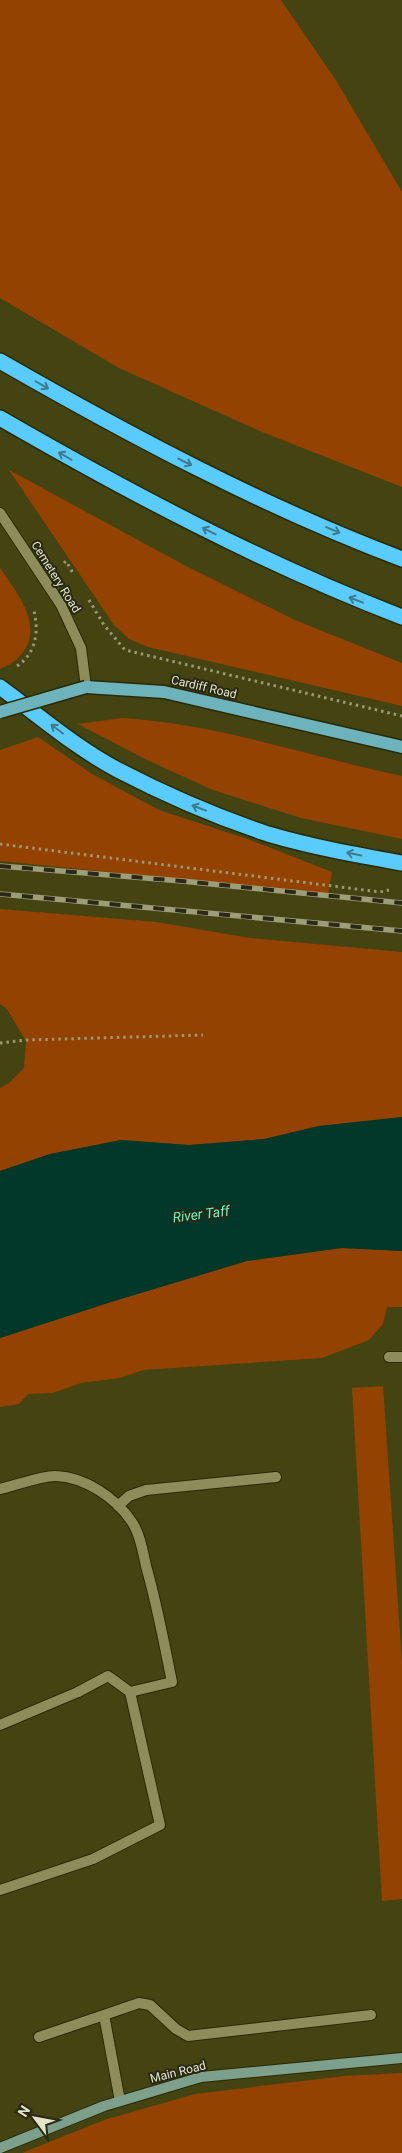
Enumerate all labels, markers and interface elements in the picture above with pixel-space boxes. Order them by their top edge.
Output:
one-way arrow [35,380,50,390]
one-way arrow [59,450,73,460]
one-way arrow [177,458,192,467]
one-way arrow [202,526,217,535]
one-way arrow [325,526,340,536]
street label: Cemetery Road [28,539,84,615]
one-way arrow [349,594,364,603]
street label: Cardiff Road [170,673,238,701]
one-way arrow [51,724,64,735]
one-way arrow [192,802,207,812]
one-way arrow [346,849,362,859]
water label: River Taff [172,1202,232,1225]
street label: Main Road [149,2058,207,2086]
north arrow [10,2093,60,2143]
text: N [15,2103,33,2120]

